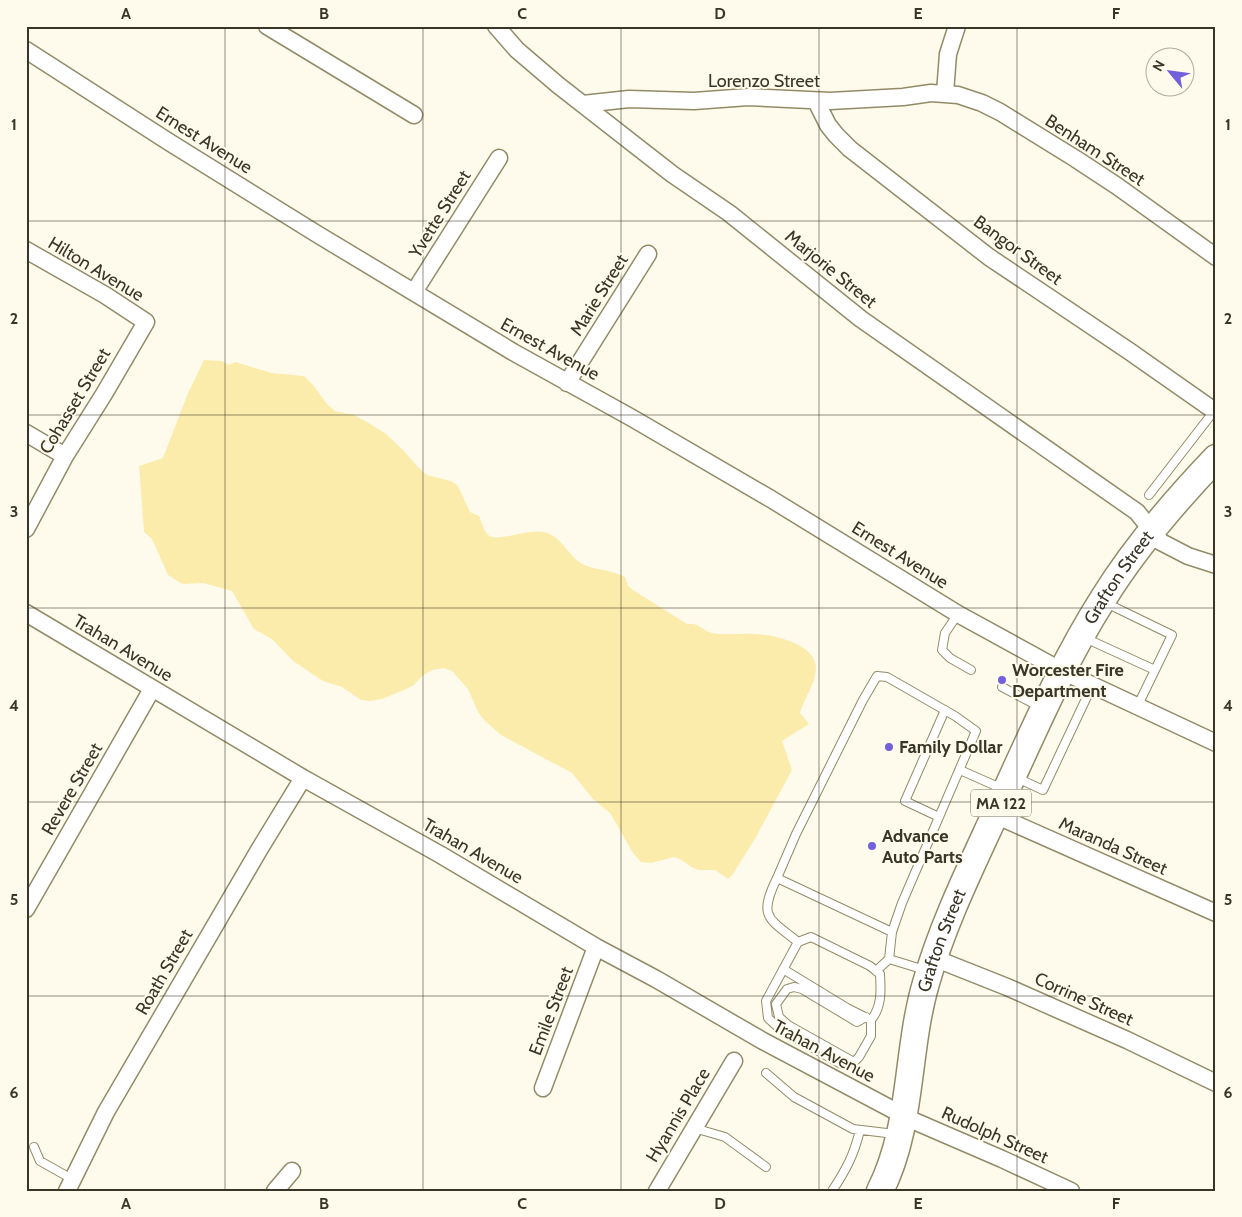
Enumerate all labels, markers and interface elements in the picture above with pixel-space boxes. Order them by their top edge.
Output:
text: A [121,4,131,23]
text: B [319,4,329,23]
text: C [517,4,527,23]
text: D [714,4,726,23]
text: E [913,4,923,23]
text: F [1112,4,1121,23]
north arrow [1144,48,1194,98]
text: N [1148,57,1169,74]
street label: Lorenzo Street [708,70,820,92]
street label: Ernest Avenue [152,102,256,178]
street label: Benham Street [1041,110,1149,190]
text: 1 [11,115,17,134]
text: 1 [1225,115,1231,134]
street label: Yvette Street [404,166,476,263]
street label: Bangor Street [969,210,1067,290]
street label: Marjorie Street [781,225,881,313]
street label: Hilton Avenue [44,232,148,306]
street label: Marie Street [565,250,633,340]
text: 2 [10,309,18,328]
text: 2 [1224,309,1232,328]
street label: Ernest Avenue [497,313,603,385]
street label: Cohasset Street [35,344,115,458]
text: 3 [10,502,18,521]
text: 3 [1224,502,1232,521]
street label: Ernest Avenue [848,517,952,593]
street label: Grafton Street [1079,526,1158,628]
street label: Trahan Avenue [69,610,177,686]
place label: Worcester Fire Department [1012,659,1124,702]
marker: Worcester Fire Department [996,674,1008,686]
text: 4 [9,696,19,715]
text: 4 [1223,696,1233,715]
place label: Family Dollar [899,736,1003,758]
street label: Revere Street [37,739,107,839]
marker: Family Dollar [883,741,895,753]
road number: MA 122 [971,790,1031,816]
street label: Maranda Street [1055,812,1171,880]
street label: Trahan Avenue [419,814,527,888]
place label: Advance Auto Parts [882,825,963,868]
marker: Advance Auto Parts [866,840,878,852]
street label: Grafton Street [913,886,971,995]
text: 5 [10,890,18,909]
text: 5 [1224,890,1232,909]
street label: Roath Street [131,925,197,1019]
street label: Emile Street [524,964,578,1058]
street label: Corrine Street [1031,967,1137,1031]
street label: Trahan Avenue [769,1015,879,1087]
street label: Hyannis Place [641,1064,715,1166]
text: 6 [10,1083,19,1102]
text: 6 [1224,1083,1233,1102]
street label: Rudolph Street [938,1102,1052,1168]
text: A [121,1194,131,1213]
text: B [319,1194,329,1213]
text: C [517,1194,527,1213]
text: D [714,1194,726,1213]
text: E [913,1194,923,1213]
text: F [1112,1194,1121,1213]

